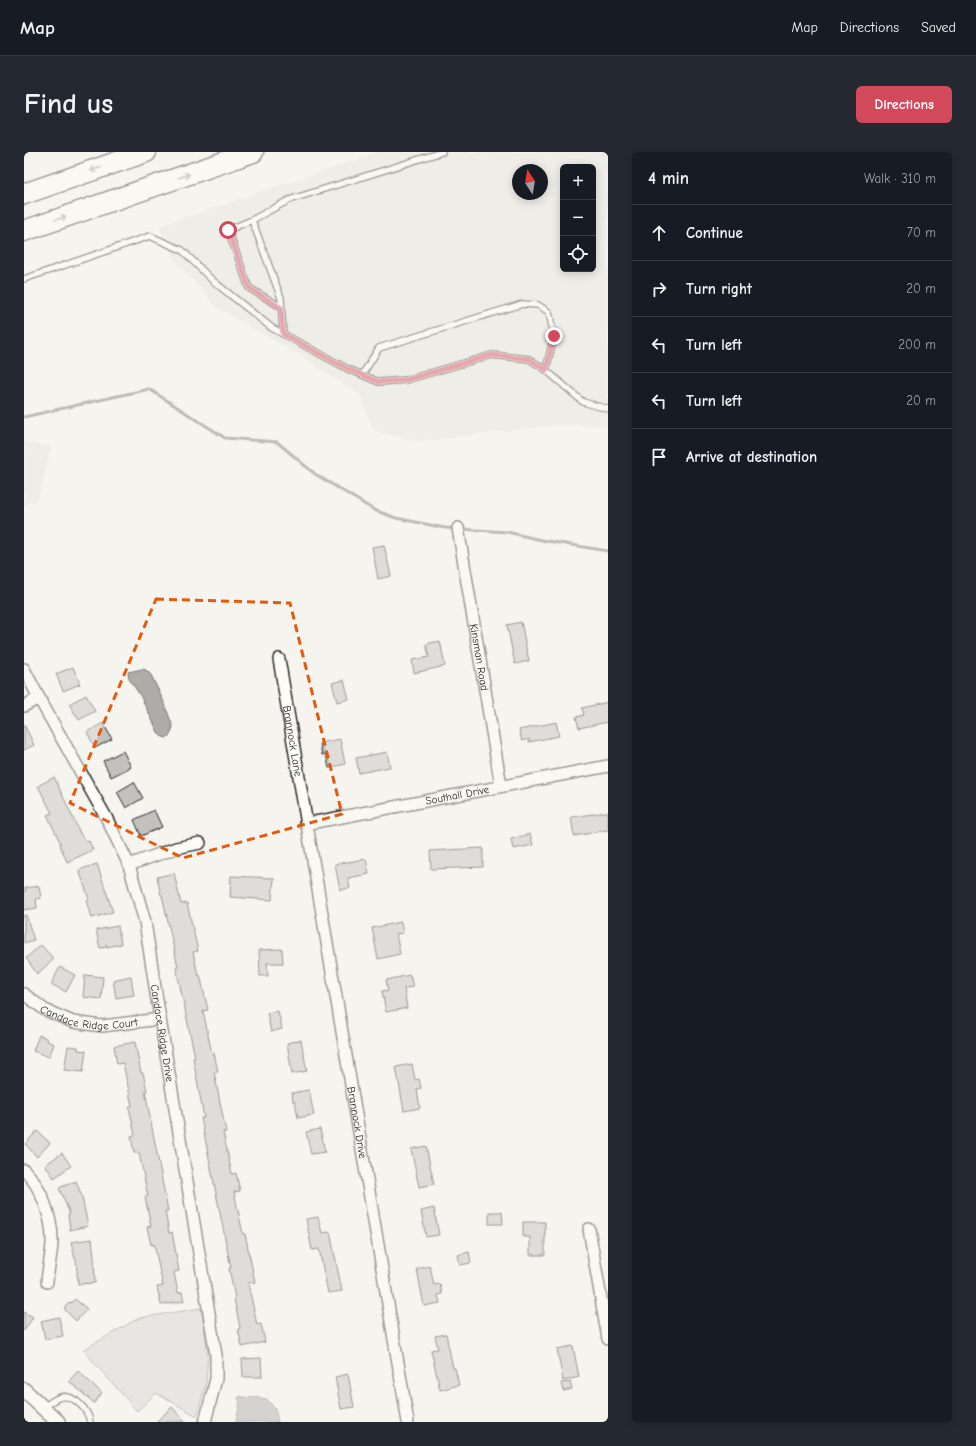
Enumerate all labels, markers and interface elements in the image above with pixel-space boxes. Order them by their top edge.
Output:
text: Map [20,17,55,39]
text: Map [791,19,818,36]
text: Directions [840,19,899,36]
text: Saved [921,19,956,36]
button: Directions [856,86,952,123]
text: Find us [24,88,113,120]
north arrow [512,164,548,200]
map controls [560,164,596,272]
button: + [560,164,596,200]
one-way arrow [90,166,102,174]
text: 4 min [648,169,689,188]
text: Walk · 310 m [864,171,936,186]
one-way arrow [177,172,190,179]
button: − [560,200,596,236]
one-way arrow [54,214,66,222]
route start [219,221,237,239]
icon: ahead [648,222,670,244]
text: Continue [686,224,743,242]
text: 70 m [907,225,936,240]
button: locate [560,236,596,272]
icon: right [648,278,670,300]
text: Turn right [686,280,752,298]
text: 20 m [906,281,936,296]
route end [545,327,563,345]
icon: left [648,334,670,356]
text: Turn left [686,336,742,354]
text: 200 m [898,337,936,352]
icon: left [648,390,670,412]
text: Turn left [686,392,742,410]
text: 20 m [906,393,936,408]
icon: arrive [648,446,670,468]
text: Arrive at destination [686,448,817,466]
street label: Kinsman Road [468,623,492,692]
street label: Brannock Lane [280,704,305,778]
street label: Southall Drive [424,782,491,807]
street label: Candace Ridge Drive [148,983,177,1083]
street label: Candace Ridge Court [37,1002,139,1033]
street label: Brannock Drive [345,1085,370,1160]

